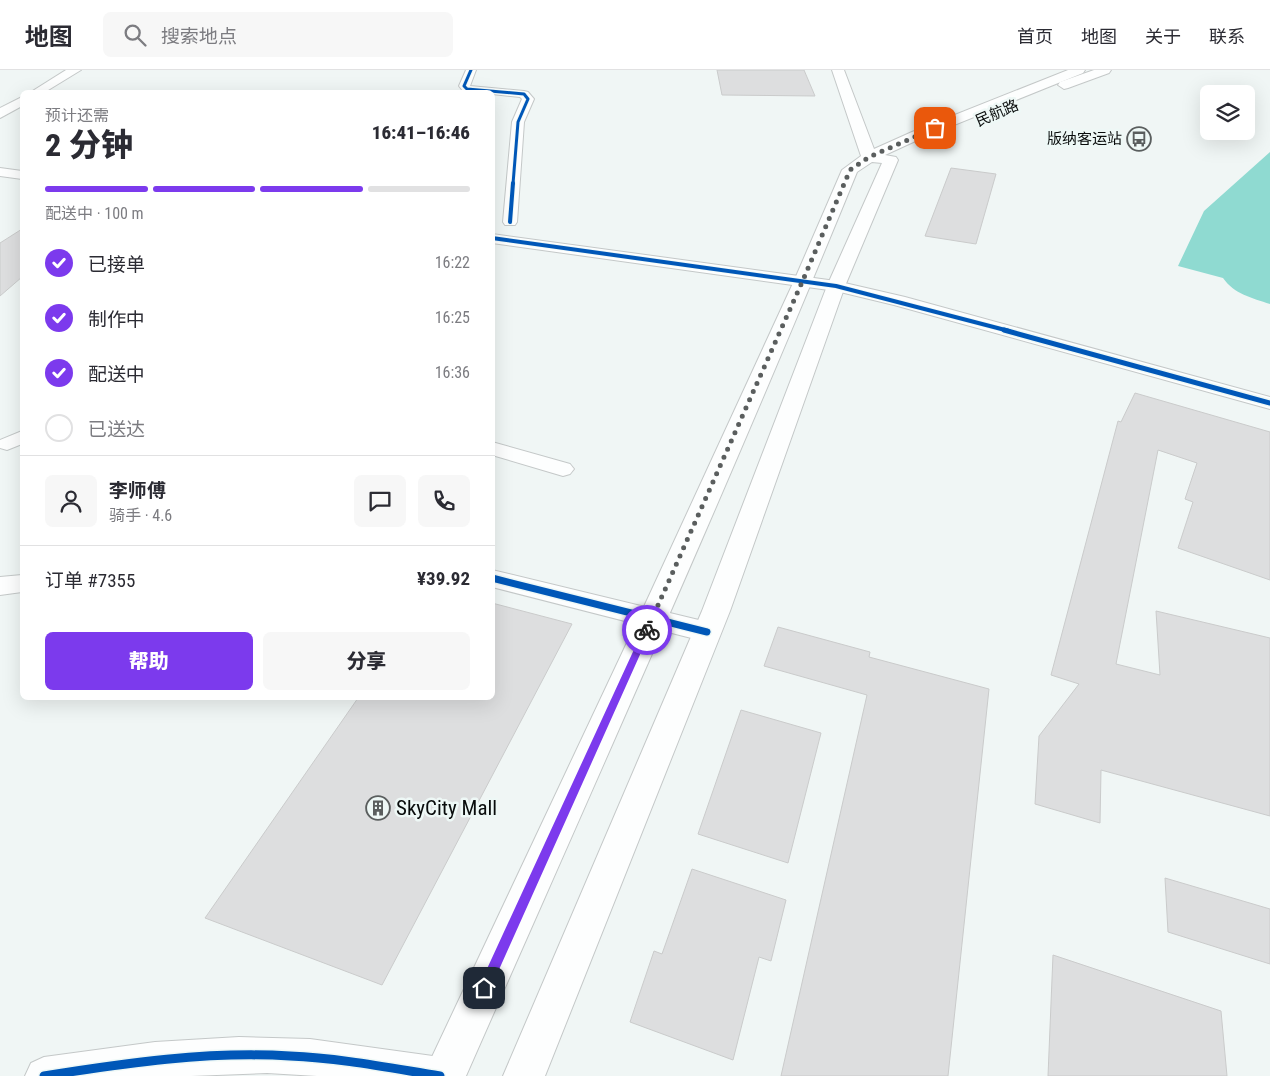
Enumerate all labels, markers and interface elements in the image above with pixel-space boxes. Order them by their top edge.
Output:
search box [103,12,453,57]
icon: search [121,21,149,49]
text: 地图 [25,23,73,51]
text: 搜索地点 [161,25,237,48]
text: 首页 [1017,26,1053,47]
text: 地图 [1081,26,1117,47]
text: 关于 [1145,26,1181,47]
text: 联系 [1209,26,1245,47]
map controls [1200,85,1255,140]
button: layers [1200,85,1255,140]
street label: 民航路 [973,96,1021,130]
text: 预计还需 [45,106,109,125]
pin [914,107,956,149]
icon: bag [921,114,949,142]
text: 16:41–16:46 [372,121,470,144]
text: 2 分钟 [45,126,133,164]
bus stop icon: 版纳客运站 [1126,126,1152,152]
place label: 版纳客运站 [1047,130,1122,148]
text: 配送中 · 100 m [45,204,144,223]
icon: check [45,249,73,277]
text: 已接单 [88,253,145,276]
text: 16:22 [435,253,470,272]
icon: check [45,304,73,332]
text: 制作中 [88,308,145,331]
text: 16:25 [435,308,470,327]
icon: check [45,359,73,387]
text: 配送中 [88,363,145,386]
text: 16:36 [435,363,470,382]
text: 已送达 [88,418,145,441]
button: person [45,475,97,527]
button: chat [354,475,406,527]
button: phone [418,475,470,527]
text: 李师傅 [109,479,166,502]
text: 骑手 · 4.6 [109,506,172,525]
text: ¥39.92 [417,567,470,590]
text: 订单 #7355 [45,569,135,592]
courier [622,605,672,655]
icon: bike [633,616,661,644]
button: 帮助 [45,632,253,690]
button: 分享 [263,632,470,690]
building icon: SkyCity Mall [365,795,391,821]
place label: SkyCity Mall [396,796,497,820]
pin [463,967,505,1009]
icon: home [470,974,498,1002]

